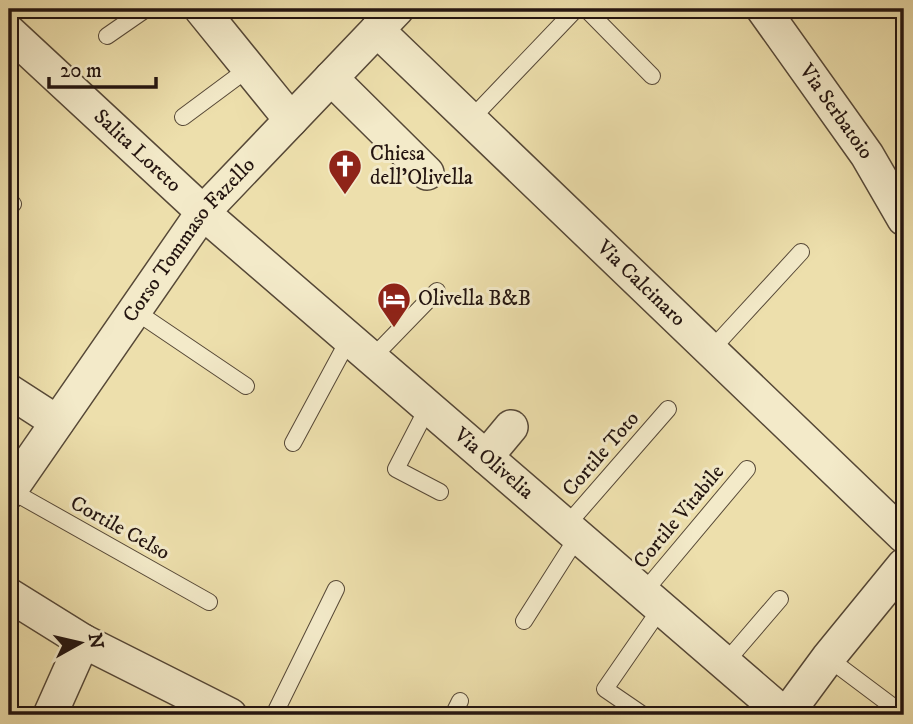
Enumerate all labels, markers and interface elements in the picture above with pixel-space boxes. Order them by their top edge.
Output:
scale bar [49,46,156,90]
text: 20 m [60,58,102,84]
street label: Via Serbatoio [793,58,879,164]
street label: Salita Loreto [88,104,187,198]
place label: Chiesa dell'Olivella [370,141,473,191]
church icon: Chiesa dell'Olivella [326,147,364,196]
street label: Corso Tommaso Fazello [117,152,261,327]
street label: Via Calcinaro [590,234,691,332]
hotel icon: Olivella B&B [375,280,413,329]
place label: Olivella B&B [418,286,531,312]
street label: Cortile Toto [557,406,645,502]
street label: Via Olivelia [448,421,539,505]
street label: Cortile Vitabile [628,459,730,574]
street label: Cortile Celso [66,490,174,566]
north arrow [46,608,116,678]
text: N [83,632,108,651]

